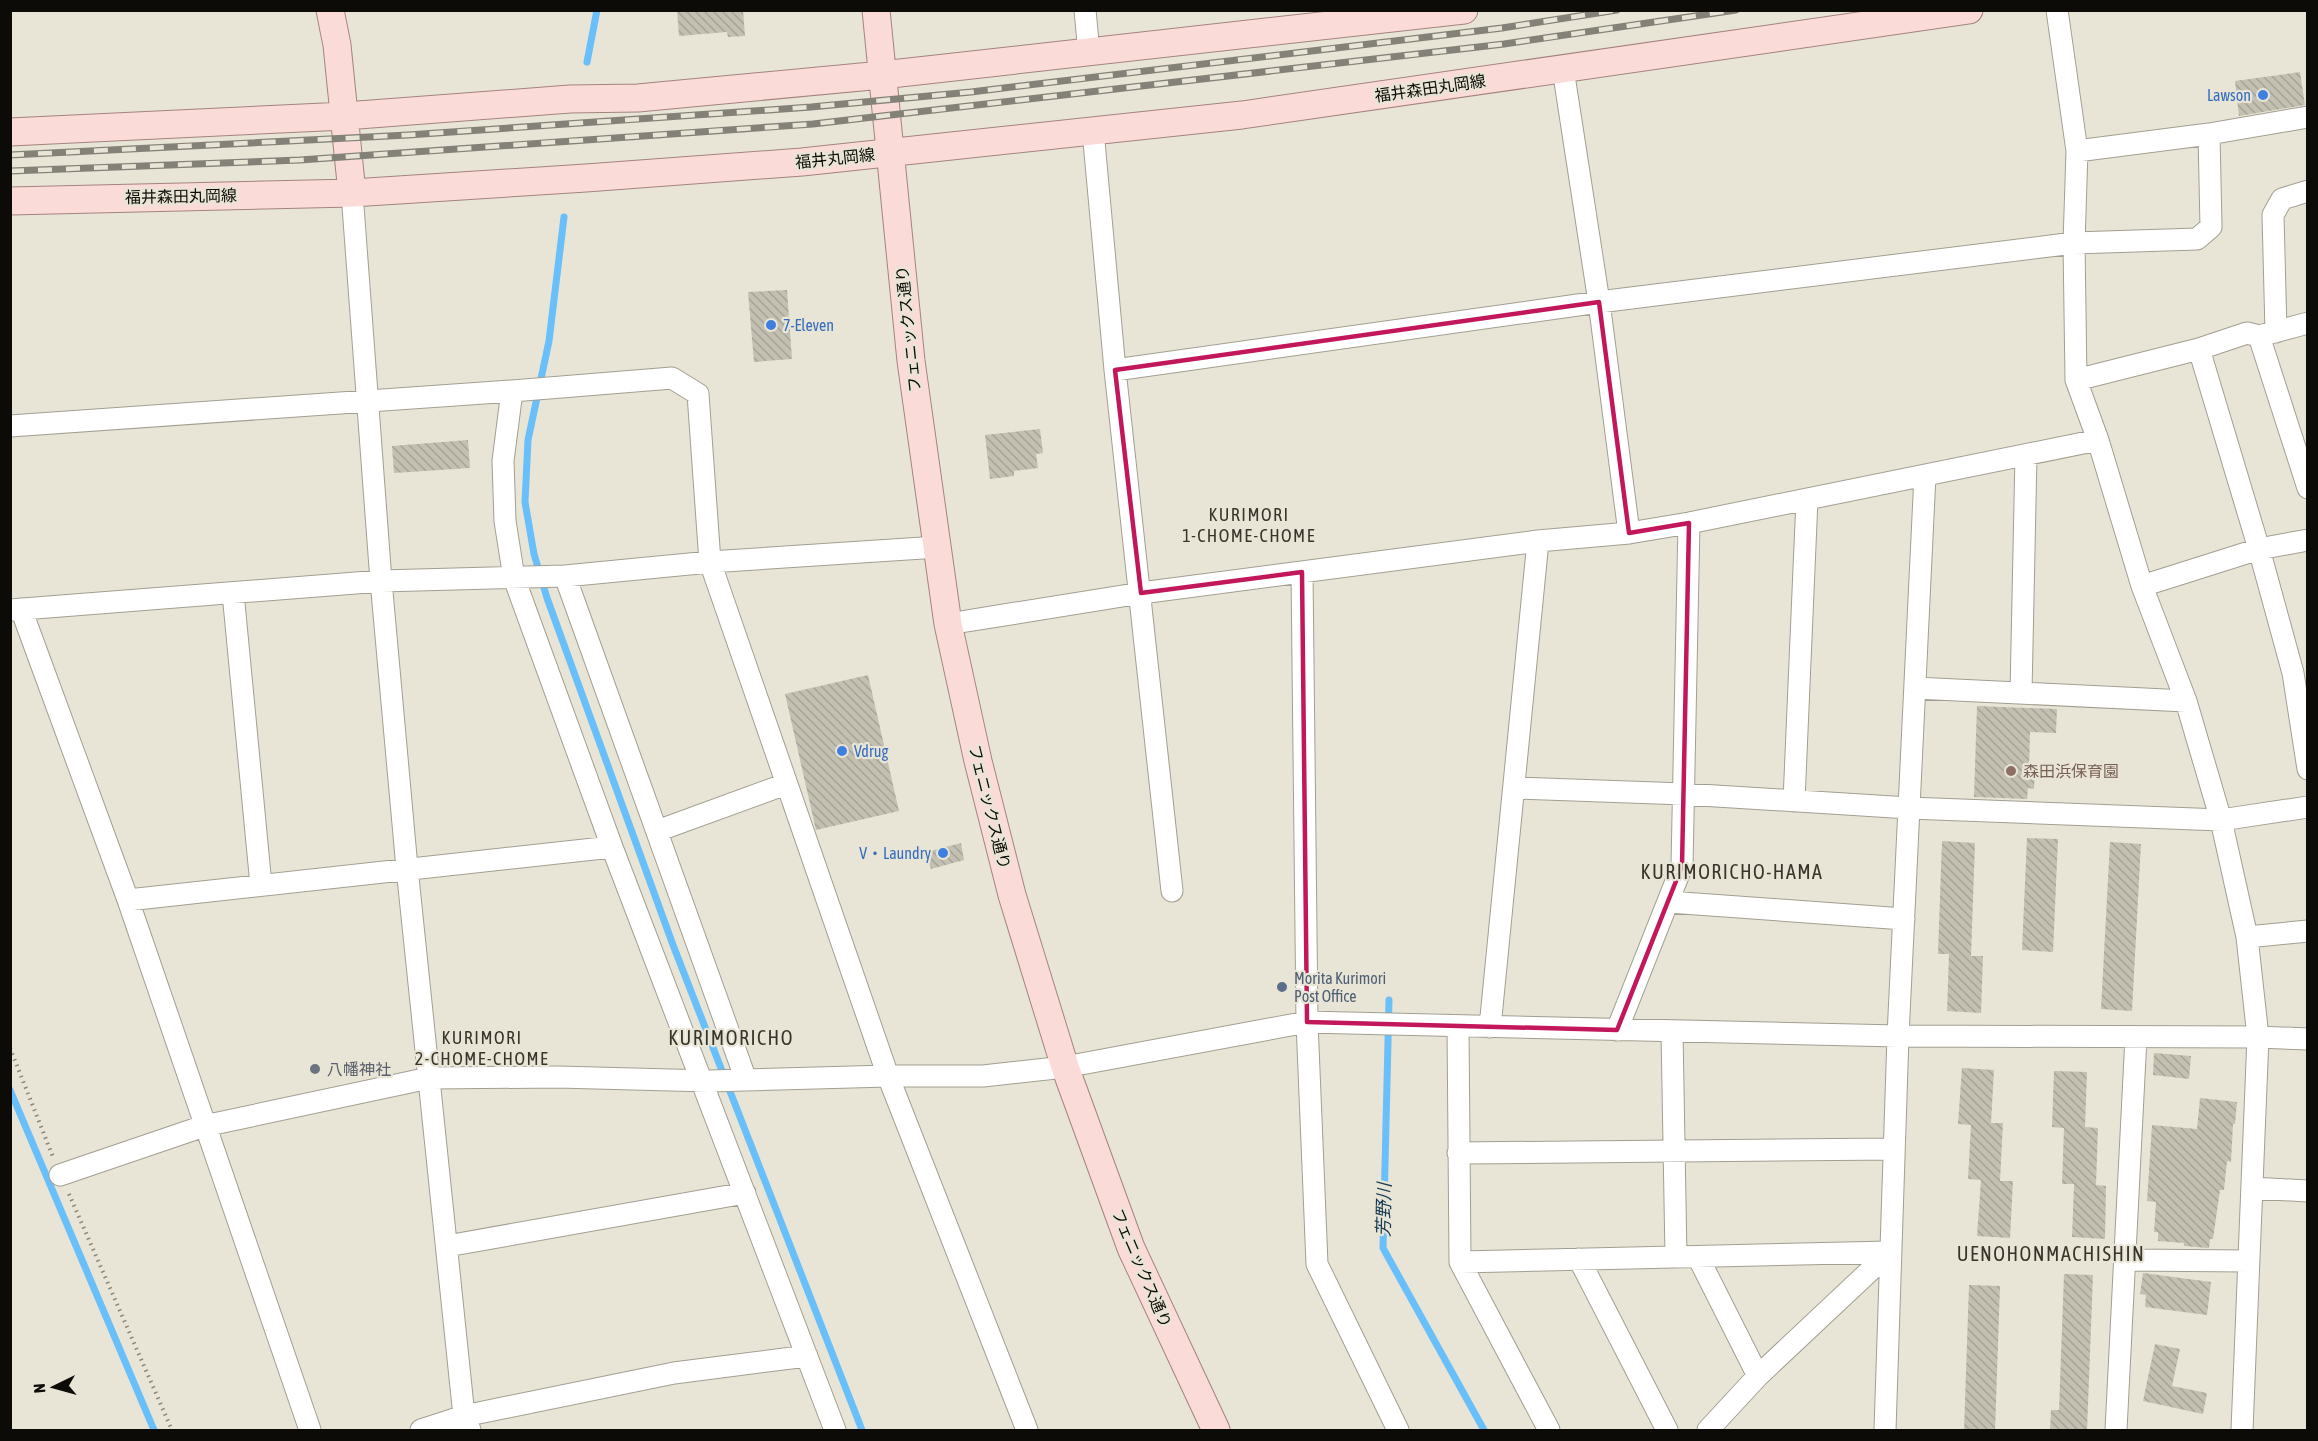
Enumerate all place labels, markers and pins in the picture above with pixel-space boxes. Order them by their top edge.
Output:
place label: Lawson [2207,86,2251,104]
marker: Lawson [2256,88,2270,102]
place label: 7-Eleven [783,316,834,334]
marker: 7-Eleven [764,318,778,332]
place label: Vdrug [854,742,888,761]
marker: Vdrug [835,744,849,758]
place label: 森田浜保育園 [2023,762,2119,780]
marker: 森田浜保育園 [2004,764,2018,778]
place label: V・Laundry [859,844,931,863]
marker: V・Laundry [936,846,950,860]
place label: Morita Kurimori Post Office [1294,969,1386,1005]
marker: Morita Kurimori Post Office [1275,980,1289,994]
place label: 八幡神社 [327,1060,391,1078]
marker: 八幡神社 [308,1062,322,1076]

